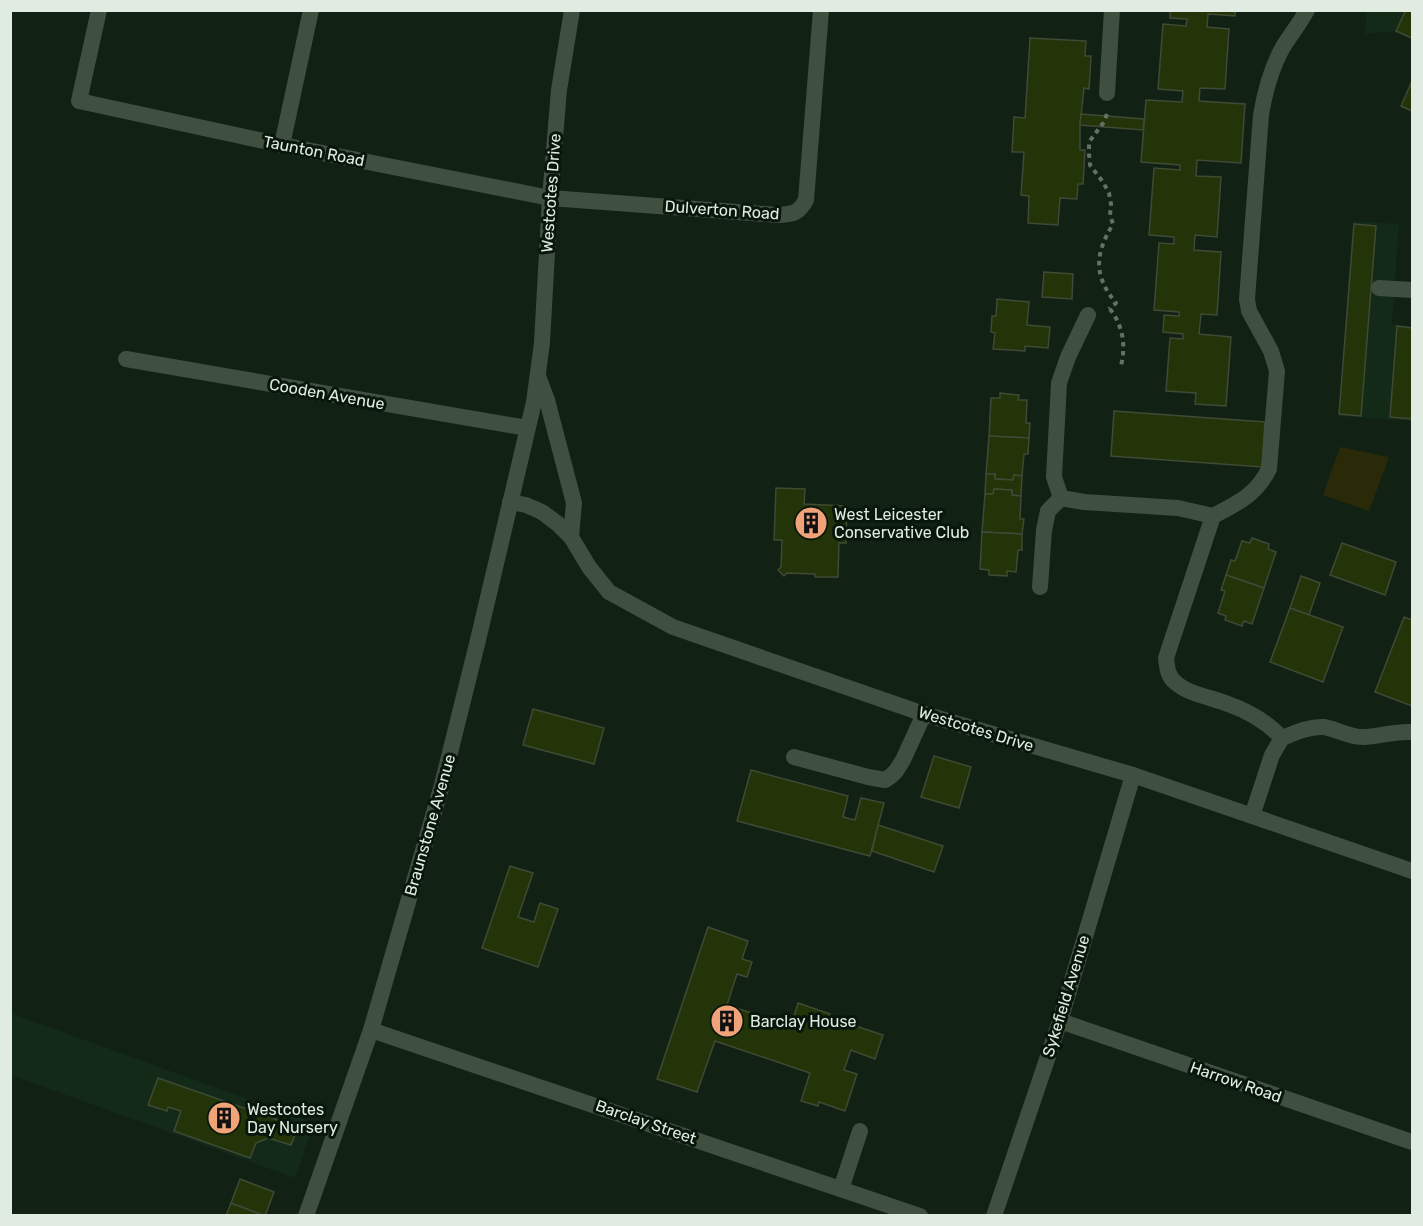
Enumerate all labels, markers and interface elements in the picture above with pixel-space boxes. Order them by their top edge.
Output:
street label: Taunton Road [262,132,366,170]
street label: Westcotes Drive [537,133,565,253]
street label: Dulverton Road [664,197,780,223]
street label: Cooden Avenue [268,375,386,413]
building icon: West Leicester Conservative Club [793,505,829,541]
place label: West Leicester Conservative Club [834,505,969,542]
street label: Westcotes Drive [916,702,1036,756]
street label: Braunstone Avenue [401,752,459,898]
street label: Sykefield Avenue [1038,933,1094,1059]
building icon: Barclay House [709,1003,745,1039]
place label: Barclay House [750,1012,857,1031]
street label: Harrow Road [1188,1057,1284,1107]
street label: Barclay Street [593,1096,699,1148]
building icon: Westcotes Day Nursery [206,1100,242,1136]
place label: Westcotes Day Nursery [247,1100,338,1137]

